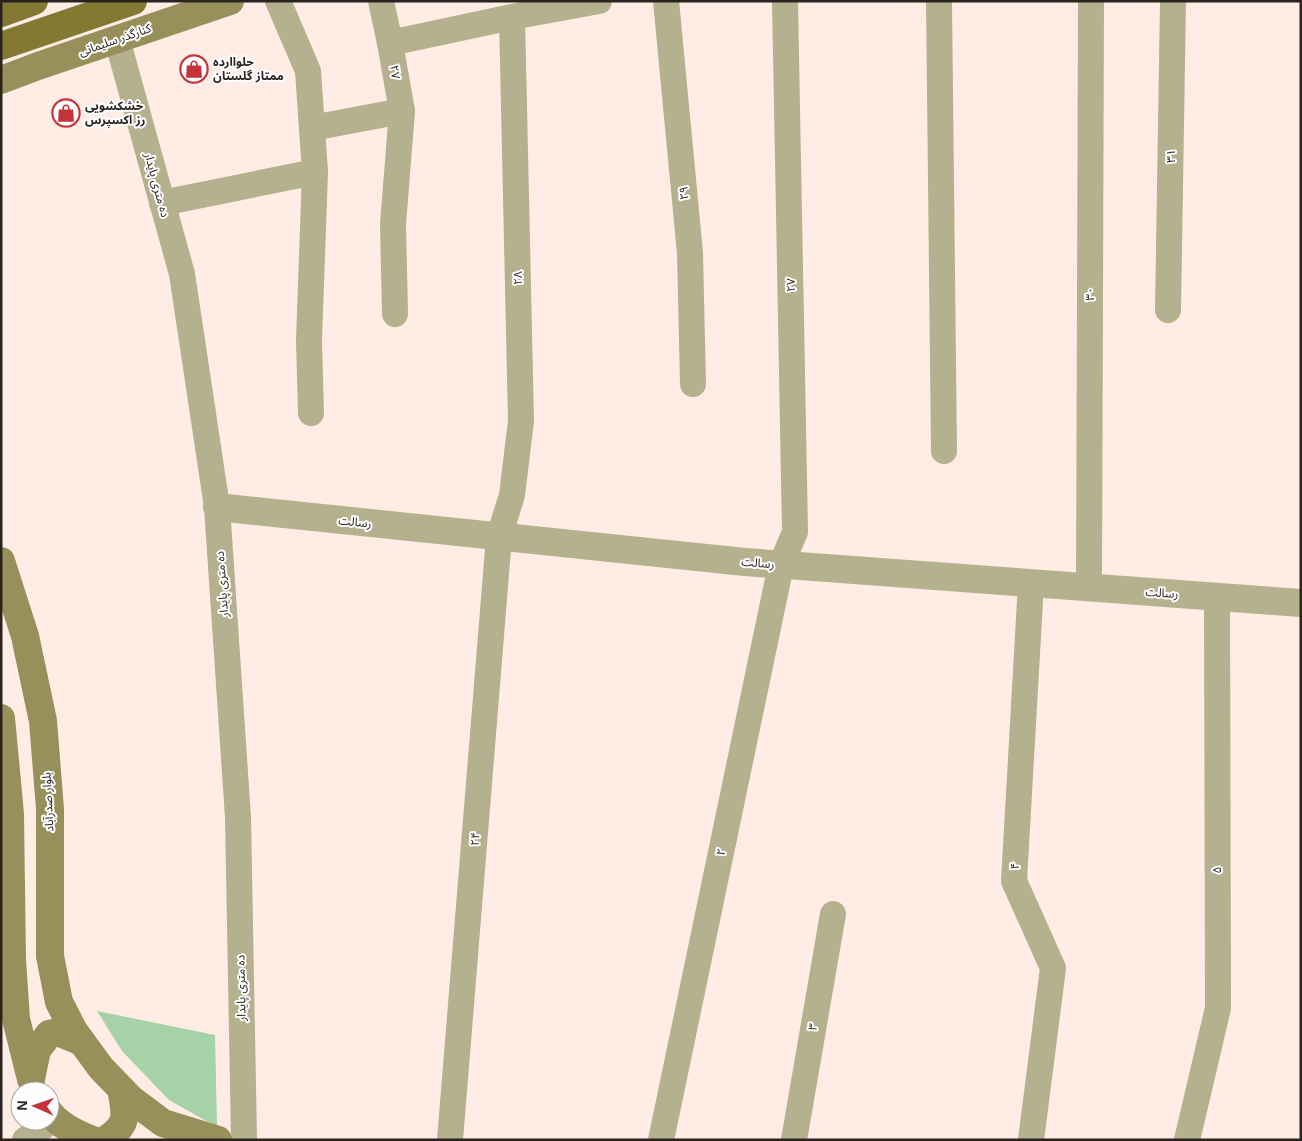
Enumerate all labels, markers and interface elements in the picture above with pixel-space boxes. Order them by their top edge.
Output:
street label: کنارگذر سلیمانی [77,21,154,59]
shop icon: حلواارده ممتاز گلستان [179,54,209,84]
place label: حلواارده ممتاز گلستان [213,55,284,83]
street label: ۲۷ [387,64,403,80]
shop icon: خشکشویی رز اکسپرس [51,98,81,128]
place label: خشکشویی رز اکسپرس [85,99,146,129]
street label: ۳۱ [1164,149,1178,163]
street label: ده متری پایدار [140,150,172,219]
street label: ۲۹ [676,186,692,200]
street label: ۲۸ [511,271,525,285]
street label: ۲۷ [784,278,798,292]
street label: ۳۰ [1083,287,1097,301]
street label: رسالت [338,513,372,531]
street label: ده متری پایدار [213,550,232,619]
street label: رسالت [741,555,775,571]
street label: رسالت [1145,585,1179,601]
street label: بلوار صدرآباد [39,772,57,832]
street label: ۲۴ [467,832,483,846]
street label: ۲ [713,847,729,857]
street label: ۴ [1008,862,1022,870]
street label: ۵ [1210,867,1224,873]
street label: ده متری پایدار [233,954,250,1022]
street label: ۳ [806,1022,821,1032]
north arrow [10,1081,60,1131]
text: N [14,1100,30,1111]

